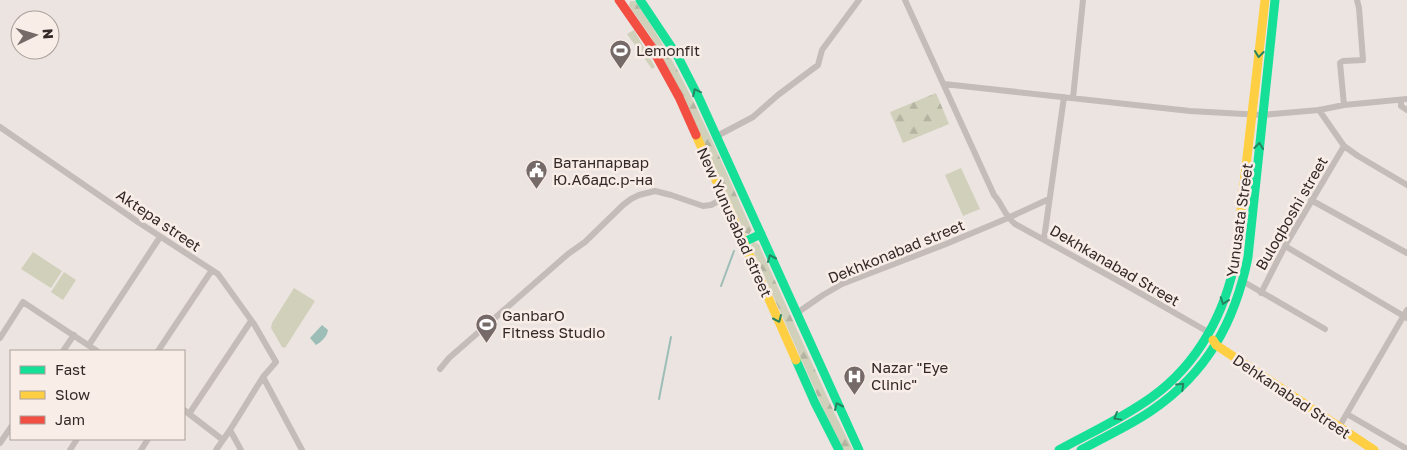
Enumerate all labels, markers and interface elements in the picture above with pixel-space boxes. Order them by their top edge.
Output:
north arrow [10,10,60,60]
text: N [40,28,57,40]
sports icon: Lemonfit [608,38,632,69]
place label: Lemonfit [636,41,700,59]
one-way arrow [1254,50,1265,58]
one-way arrow [692,88,702,97]
one-way arrow [1254,141,1265,149]
street label: New Yunusabad street [694,144,776,300]
place label: Ватанпарвар Ю.Абадс.р-на [553,153,653,188]
street label: Buloqboshi street [1251,153,1331,273]
public building icon: Ватанпарвар Ю.Абадс.р-на [525,159,549,190]
street label: Yunusata Street [1222,162,1256,278]
street label: Aktepa street [113,185,205,255]
street label: Dekhkonabad street [825,215,967,287]
street label: Dekhkanabad Street [1047,221,1183,309]
one-way arrow [767,254,778,263]
one-way arrow [1220,296,1230,305]
place label: GanbarO Fitness Studio [502,306,605,341]
sports icon: GanbarO Fitness Studio [474,312,498,343]
one-way arrow [771,314,782,323]
legend [10,350,185,440]
street label: Dehkanabad Street [1230,350,1354,442]
place label: Nazar "Eye Clinic" [871,358,949,393]
text: Fast [55,360,86,378]
hospital icon: Nazar "Eye Clinic" [843,364,867,395]
one-way arrow [1175,383,1184,392]
text: Slow [55,385,90,403]
one-way arrow [834,402,844,411]
text: Jam [55,410,85,428]
one-way arrow [1113,411,1122,421]

